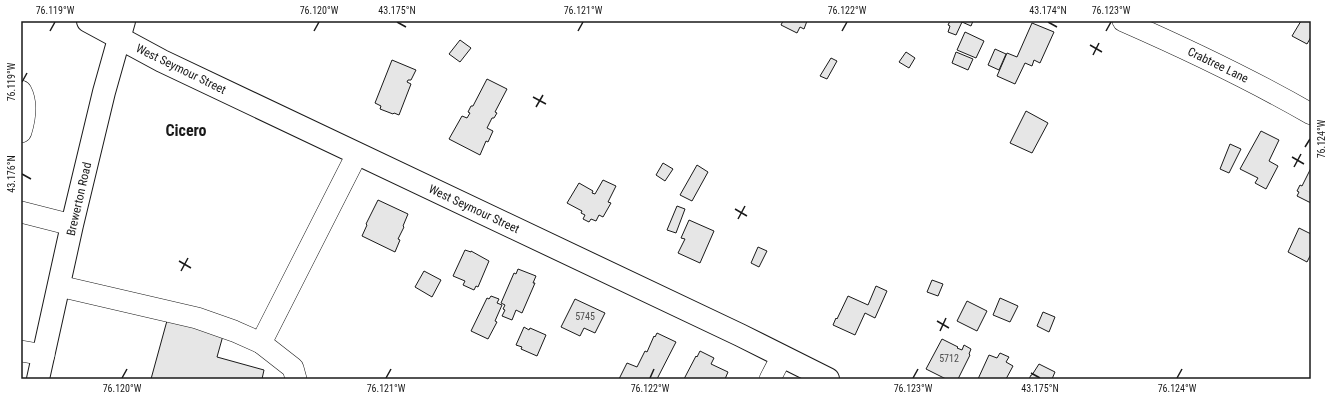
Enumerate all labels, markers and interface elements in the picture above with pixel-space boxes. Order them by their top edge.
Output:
text: 76.119°W [36,5,75,16]
text: 76.120°W [300,5,339,16]
text: 43.175°N [378,5,416,16]
text: 76.121°W [564,5,603,16]
text: 76.122°W [828,5,867,16]
text: 43.174°N [1029,5,1067,16]
text: 76.123°W [1092,5,1131,16]
street label: West Seymour Street [134,41,229,97]
street label: Crabtree Lane [1185,44,1251,86]
text: 76.119°W [6,62,17,101]
text: 76.124°W [1316,119,1327,158]
district label: Cicero [165,121,207,140]
text: 43.176°N [6,155,17,193]
street label: Brewerton Road [64,161,94,237]
street label: West Seymour Street [426,182,522,236]
house number: 5745 [575,311,595,322]
house number: 5712 [939,353,959,364]
text: 76.120°W [103,383,142,394]
text: 76.121°W [367,383,406,394]
text: 76.122°W [631,383,670,394]
text: 76.123°W [894,383,933,394]
text: 43.175°N [1021,383,1059,394]
text: 76.124°W [1158,383,1197,394]

